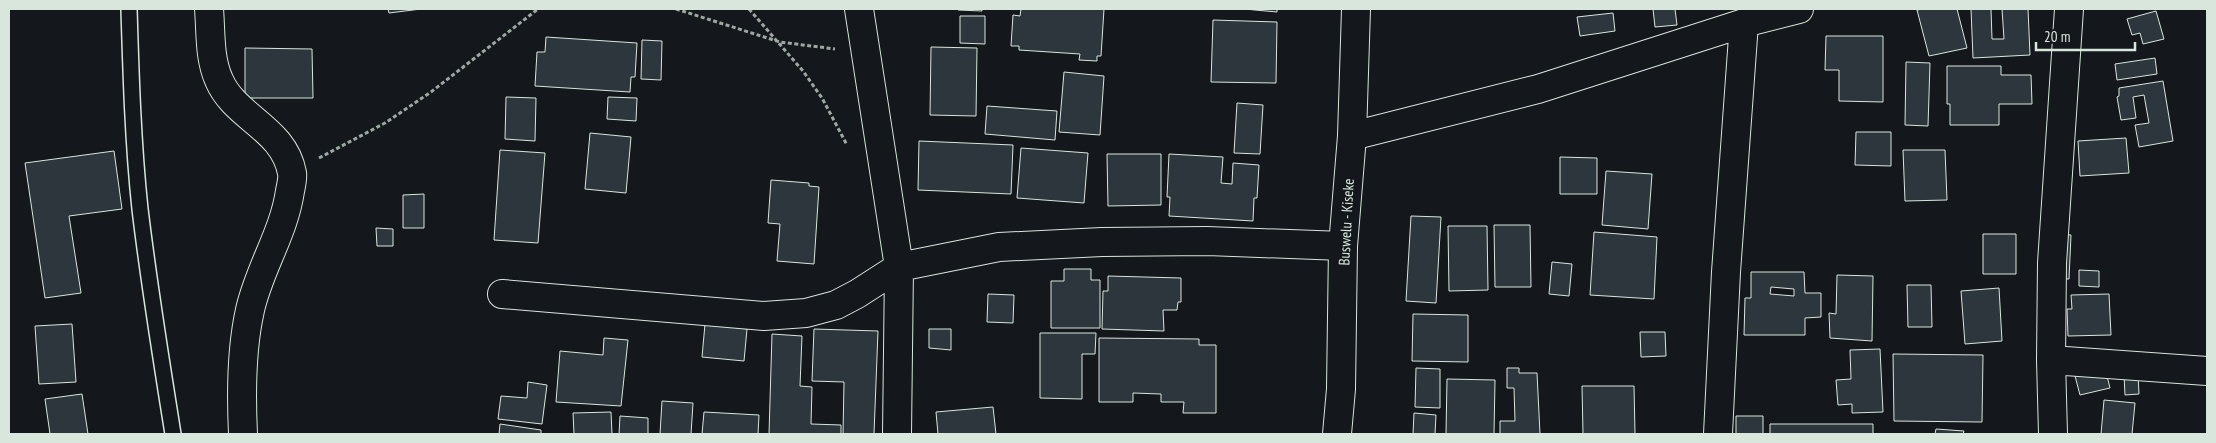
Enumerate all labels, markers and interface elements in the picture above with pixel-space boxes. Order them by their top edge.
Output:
scale bar [2036,20,2135,52]
text: 20 m [2044,27,2070,46]
street label: Buswelu - Kiseke [1334,178,1358,266]

